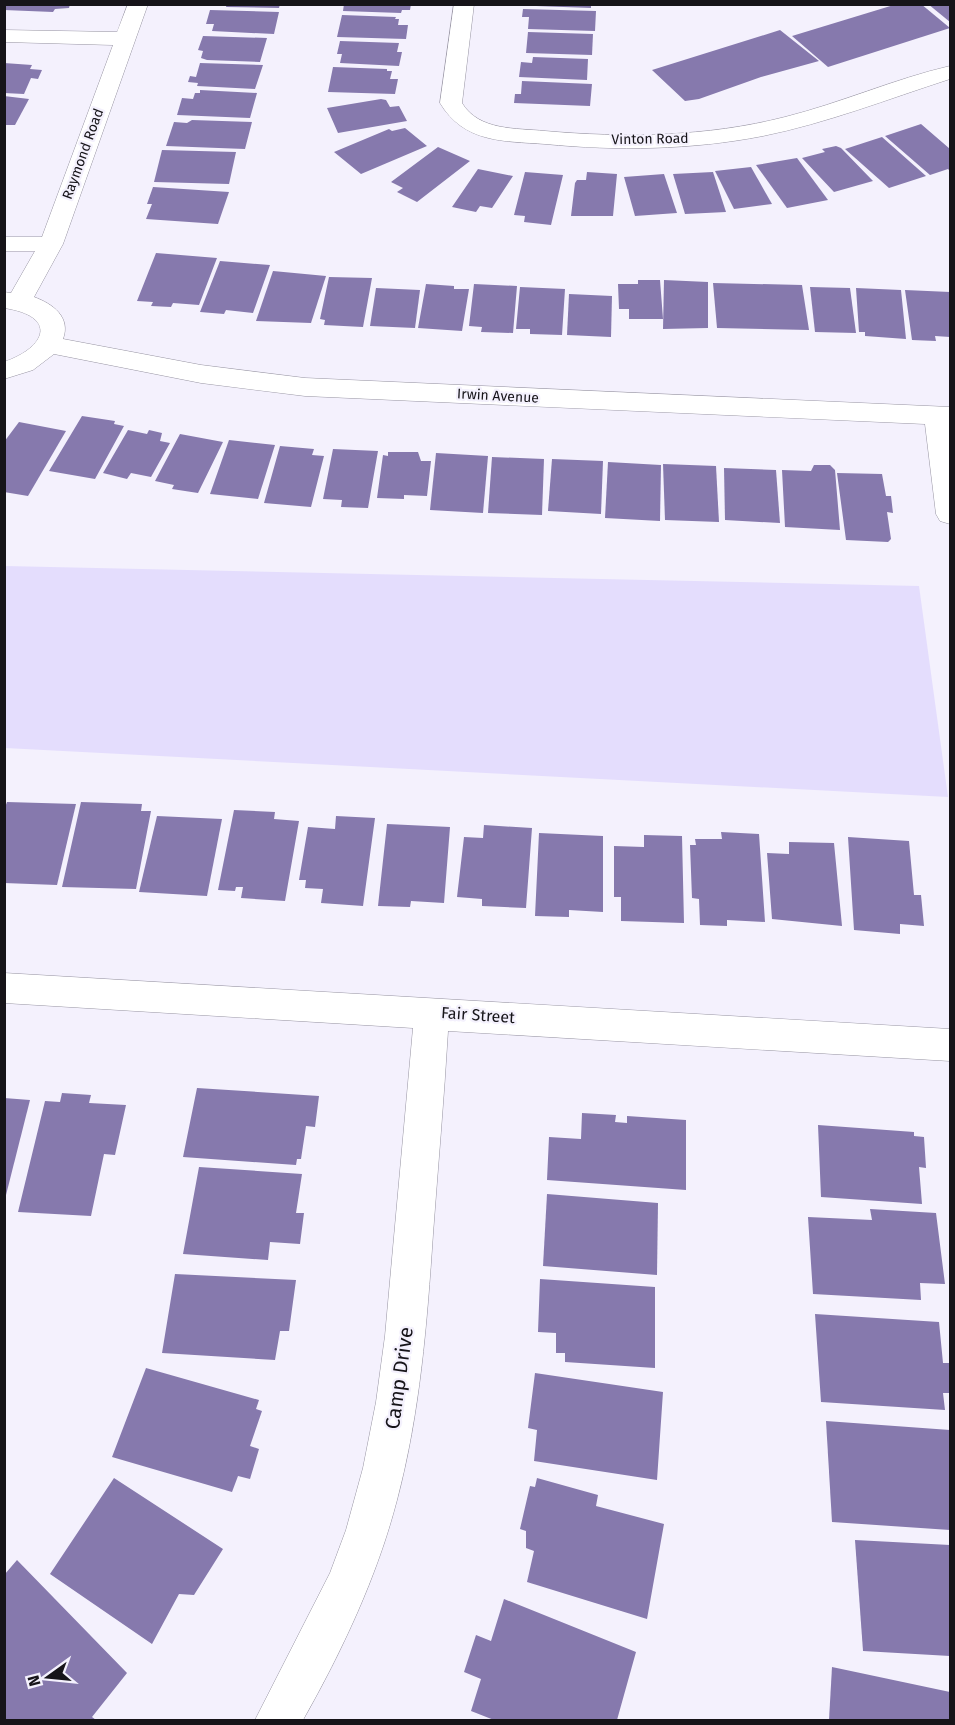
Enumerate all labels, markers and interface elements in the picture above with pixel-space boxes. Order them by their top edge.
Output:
street label: Raymond Road [59,106,107,202]
street label: Vinton Road [611,130,689,148]
street label: Irwin Avenue [457,385,539,407]
street label: Fair Street [440,1003,516,1027]
street label: Camp Drive [380,1325,418,1431]
north arrow [18,1647,78,1707]
text: N [23,1673,45,1688]

